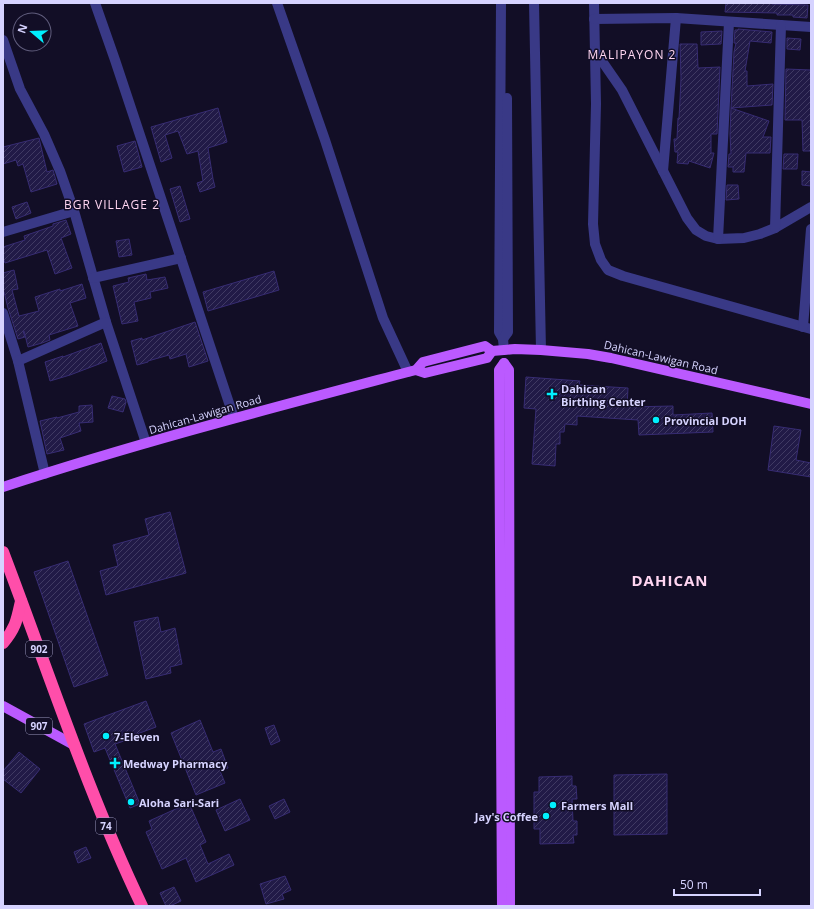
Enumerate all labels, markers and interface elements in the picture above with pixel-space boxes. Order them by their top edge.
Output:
north arrow [12,12,52,52]
text: N [14,22,31,35]
district label: MALIPAYON 2 [588,46,676,63]
district label: BGR VILLAGE 2 [64,196,160,213]
street label: Dahican-Lawigan Road [603,337,719,377]
place label: Dahican Birthing Center [561,381,645,409]
marker: Dahican Birthing Center [546,388,558,400]
street label: Dahican-Lawigan Road [147,391,263,437]
place label: Provincial DOH [664,413,747,428]
marker: Provincial DOH [651,415,661,425]
district label: DAHICAN [632,570,709,590]
road number: 902 [26,641,52,657]
road number: 907 [26,718,52,734]
place label: 7-Eleven [114,729,160,744]
marker: 7-Eleven [101,731,111,741]
place label: Medway Pharmacy [123,756,228,771]
marker: Medway Pharmacy [110,758,120,768]
place label: Aloha Sari-Sari [139,795,219,810]
marker: Aloha Sari-Sari [126,797,136,807]
place label: Farmers Mall [561,798,633,813]
marker: Farmers Mall [548,800,558,810]
place label: Jay's Coffee [474,809,538,824]
marker: Jay's Coffee [541,811,551,821]
road number: 74 [96,818,116,834]
scale bar [674,871,760,897]
text: 50 m [680,876,708,893]

